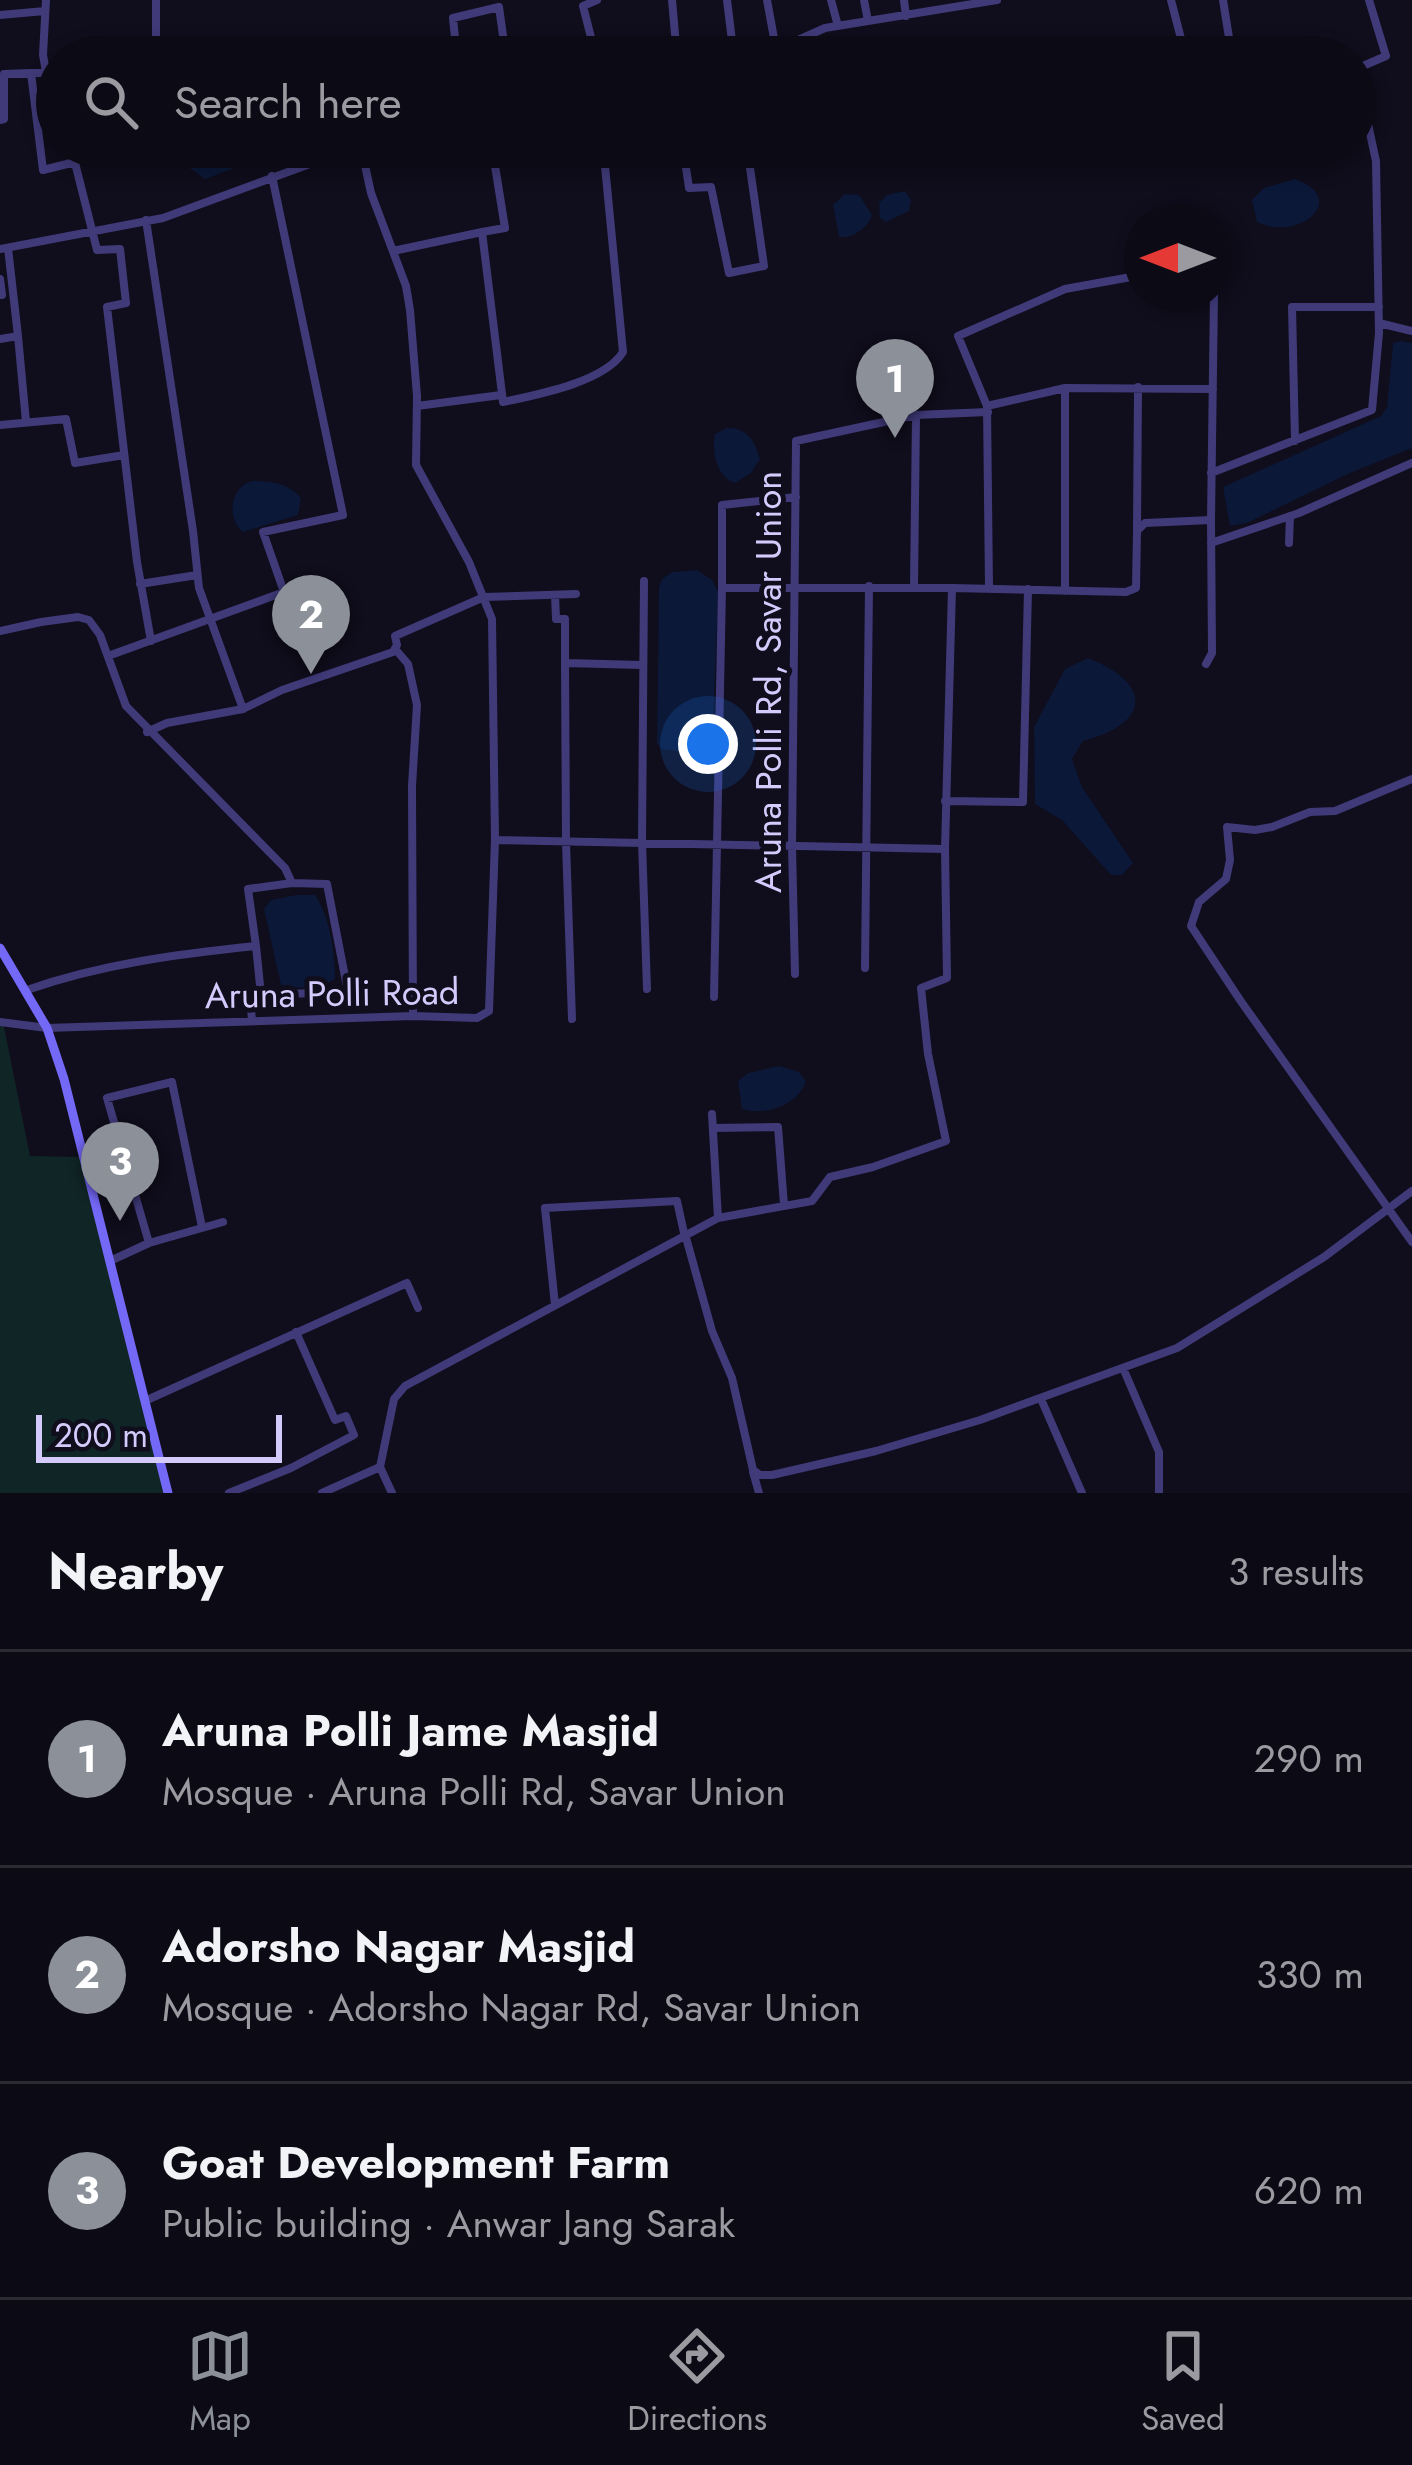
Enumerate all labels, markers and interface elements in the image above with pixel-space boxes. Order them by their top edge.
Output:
search box [36,36,1376,168]
icon: search [78,69,144,135]
text: Search here [174,70,402,135]
north arrow [1124,204,1232,312]
pin: 1 [856,339,934,438]
street label: Aruna Polli Rd, Savar Union [742,471,794,893]
pin: 2 [272,575,350,674]
your location [678,714,738,774]
street label: Aruna Polli Road [204,965,460,1021]
pin: 3 [81,1122,159,1221]
scale bar [36,1409,282,1462]
text: 200 m [54,1412,148,1459]
text: Nearby [48,1534,223,1608]
text: 3 results [1228,1543,1364,1600]
text: Aruna Polli Jame Masjid [162,1698,659,1763]
text: 1 [77,1730,97,1787]
text: 290 m [1254,1730,1364,1787]
text: Mosque · Aruna Polli Rd, Savar Union [162,1763,786,1820]
text: Adorsho Nagar Masjid [162,1914,635,1979]
text: 2 [74,1946,100,2003]
text: 330 m [1256,1946,1364,2003]
text: Mosque · Adorsho Nagar Rd, Savar Union [162,1979,861,2036]
text: Goat Development Farm [162,2130,670,2195]
text: 3 [75,2162,99,2219]
text: 620 m [1254,2162,1364,2219]
text: Public building · Anwar Jang Sarak [162,2195,735,2252]
tab: Map [187,2323,253,2442]
tab: Directions [627,2323,767,2442]
tab: Saved [1141,2323,1225,2442]

